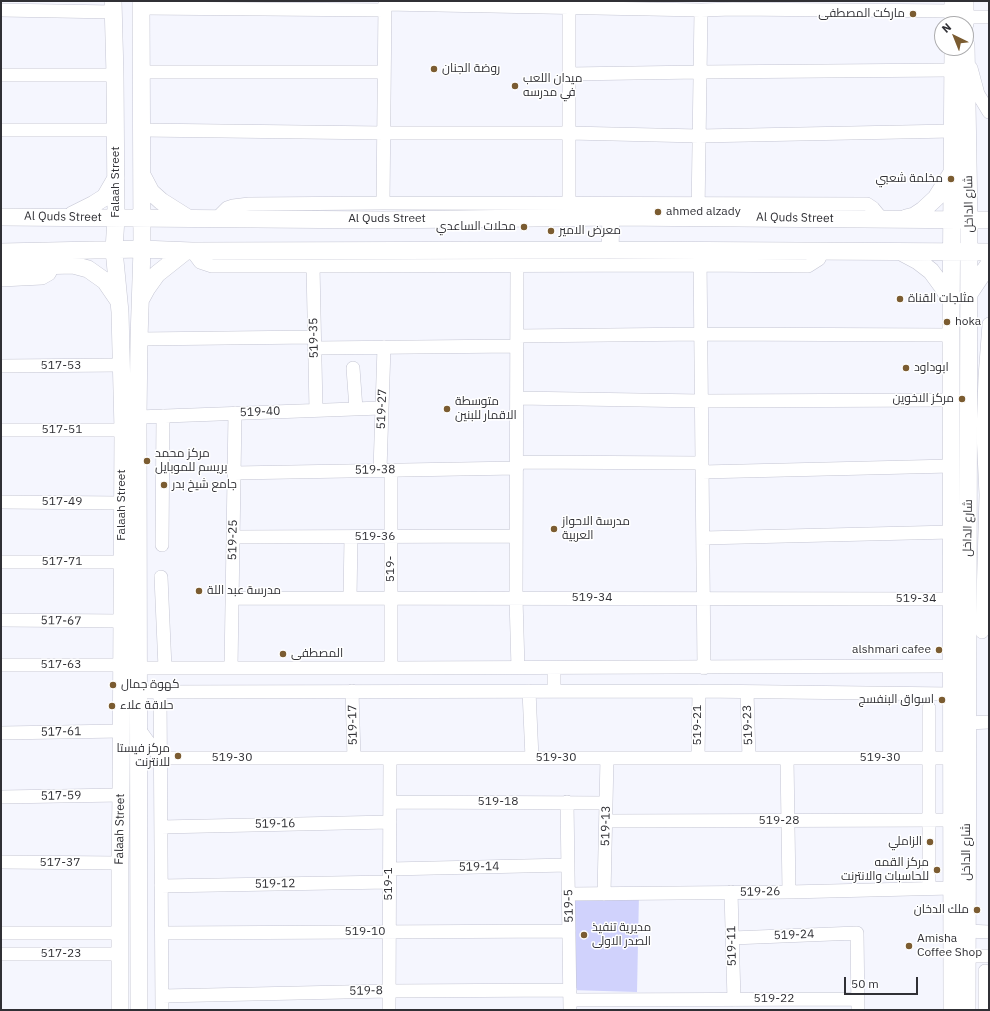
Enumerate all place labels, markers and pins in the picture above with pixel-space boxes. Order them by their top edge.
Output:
place label: ماركت المصطفى [818,7,905,21]
marker: ماركت المصطفى [908,9,918,19]
place label: روضة الجنان [442,62,500,76]
marker: روضة الجنان [429,64,439,74]
place label: ميدان اللعب في مدرسه [523,72,582,100]
marker: ميدان اللعب في مدرسه [510,81,520,91]
place label: مخلمة شعبي [876,172,943,186]
marker: مخلمة شعبي [946,174,956,184]
place label: ahmed alzady [666,205,741,219]
marker: ahmed alzady [653,207,663,217]
place label: محلات الساعدي [436,220,516,234]
marker: محلات الساعدي [519,222,529,232]
place label: معرض الامير [559,224,621,238]
marker: معرض الامير [546,226,556,236]
place label: مثلجات القناة [908,292,974,306]
marker: مثلجات القناة [895,294,905,304]
place label: hoka [955,315,981,329]
marker: hoka [942,317,952,327]
place label: ابوداود [914,361,949,375]
marker: ابوداود [901,363,911,373]
place label: مركز الاخوين [893,392,954,406]
marker: مركز الاخوين [957,394,967,404]
place label: متوسطة الاقمار للبنين [455,395,517,423]
marker: متوسطة الاقمار للبنين [442,404,452,414]
place label: مركز محمد بريسم للموبايل [155,447,227,475]
marker: مركز محمد بريسم للموبايل [142,456,152,466]
place label: جامع شيخ بدر [172,478,237,492]
marker: جامع شيخ بدر [159,480,169,490]
place label: مدرسة الاحواز العربية [562,515,630,543]
marker: مدرسة الاحواز العربية [549,524,559,534]
place label: مدرسة عبد اللة [207,584,281,598]
marker: مدرسة عبد اللة [194,586,204,596]
place label: alshmari cafee [852,643,931,657]
marker: alshmari cafee [934,645,944,655]
place label: المصطفى [291,647,343,661]
marker: المصطفى [278,649,288,659]
place label: كهوة جمال [121,678,179,692]
marker: كهوة جمال [108,680,118,690]
place label: اسواق البنفسج [858,693,934,707]
marker: اسواق البنفسج [937,695,947,705]
place label: حلاقة علاء [120,699,173,713]
marker: حلاقة علاء [107,701,117,711]
place label: مركز فيستا للانترنت [117,742,170,770]
marker: مركز فيستا للانترنت [173,751,183,761]
place label: الزاملي [888,835,922,849]
marker: الزاملي [925,837,935,847]
place label: مركز القمه للحاسبات والانترنت [841,856,929,884]
marker: مركز القمه للحاسبات والانترنت [932,865,942,875]
place label: ملك الدخان [914,903,969,917]
marker: ملك الدخان [972,905,982,915]
place label: مديرية تنفيذ الصدر الاولى [592,921,651,949]
marker: مديرية تنفيذ الصدر الاولى [579,930,589,940]
place label: Amisha Coffee Shop [917,932,982,960]
marker: Amisha Coffee Shop [904,941,914,951]

